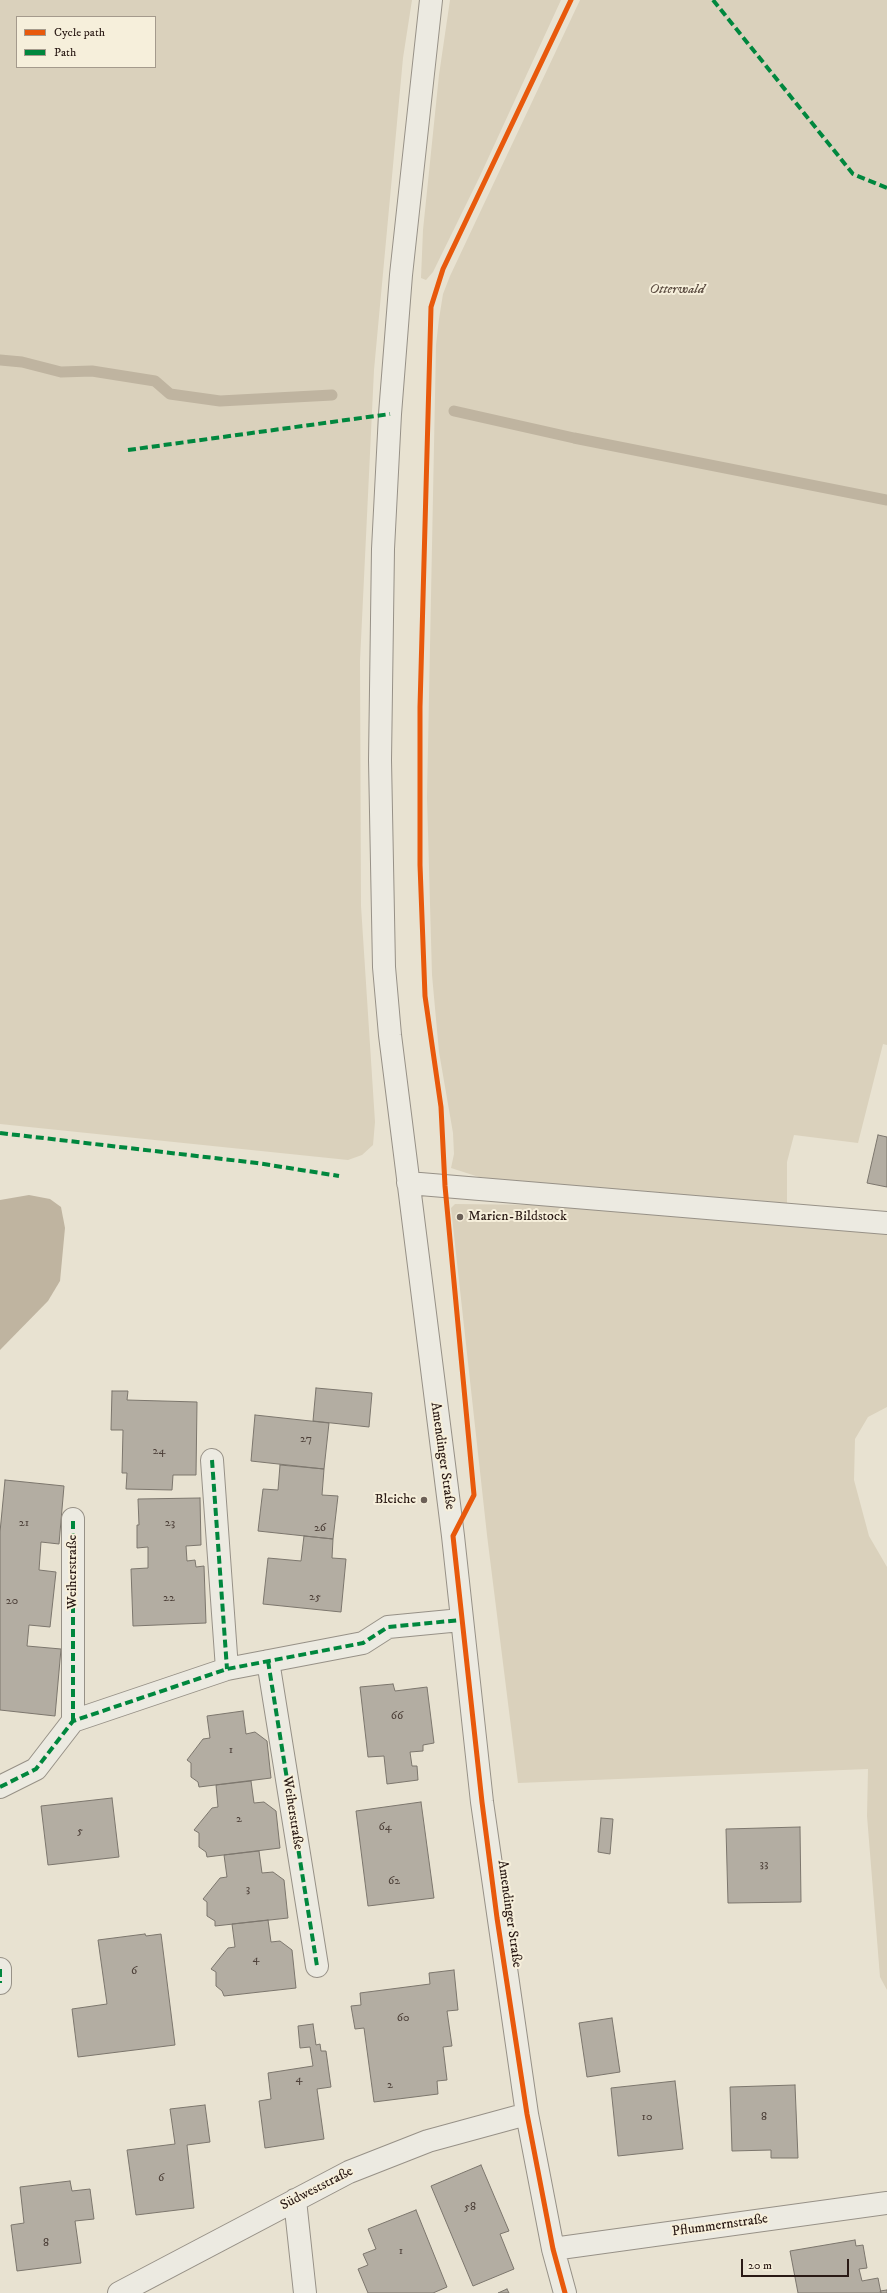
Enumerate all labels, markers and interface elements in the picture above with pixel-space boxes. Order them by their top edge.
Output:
legend [16,16,156,68]
text: Cycle path [54,25,105,40]
text: Path [54,45,76,60]
park label: Otterwald [649,282,705,298]
place label: Marien-Bildstock [468,1209,567,1225]
marker: Marien-Bildstock [455,1212,465,1222]
street label: Amendinger Straße [426,1401,458,1511]
house number: 27 [300,1433,312,1447]
house number: 24 [153,1445,165,1459]
place label: Bleiche [375,1492,416,1508]
marker: Bleiche [419,1495,429,1505]
house number: 21 [19,1517,29,1531]
house number: 23 [165,1517,175,1531]
house number: 26 [314,1522,326,1536]
street label: Weiherstraße [65,1535,81,1609]
house number: 25 [309,1591,321,1605]
house number: 22 [163,1592,175,1606]
house number: 20 [6,1595,18,1609]
house number: 66 [391,1710,403,1724]
house number: 1 [229,1744,233,1758]
street label: Weiherstraße [278,1775,306,1851]
house number: 2 [236,1813,242,1827]
house number: 64 [378,1821,392,1835]
house number: 5 [77,1825,83,1839]
house number: 33 [760,1858,768,1872]
street label: Amendinger Straße [493,1859,525,1969]
house number: 62 [388,1875,400,1889]
house number: 3 [246,1883,250,1897]
house number: 4 [253,1953,259,1967]
house number: 6 [131,1965,137,1979]
house number: 60 [397,2012,409,2026]
house number: 4 [296,2073,302,2087]
house number: 2 [387,2079,393,2093]
house number: 10 [642,2111,652,2125]
house number: 8 [761,2111,767,2125]
street label: Südweststraße [278,2163,356,2215]
house number: 6 [158,2172,164,2186]
house number: 58 [464,2201,476,2215]
street label: Pflummernstraße [671,2211,769,2241]
house number: 8 [43,2237,49,2251]
house number: 1 [399,2245,403,2259]
scale bar [743,2251,851,2277]
text: 20 m [748,2258,772,2273]

